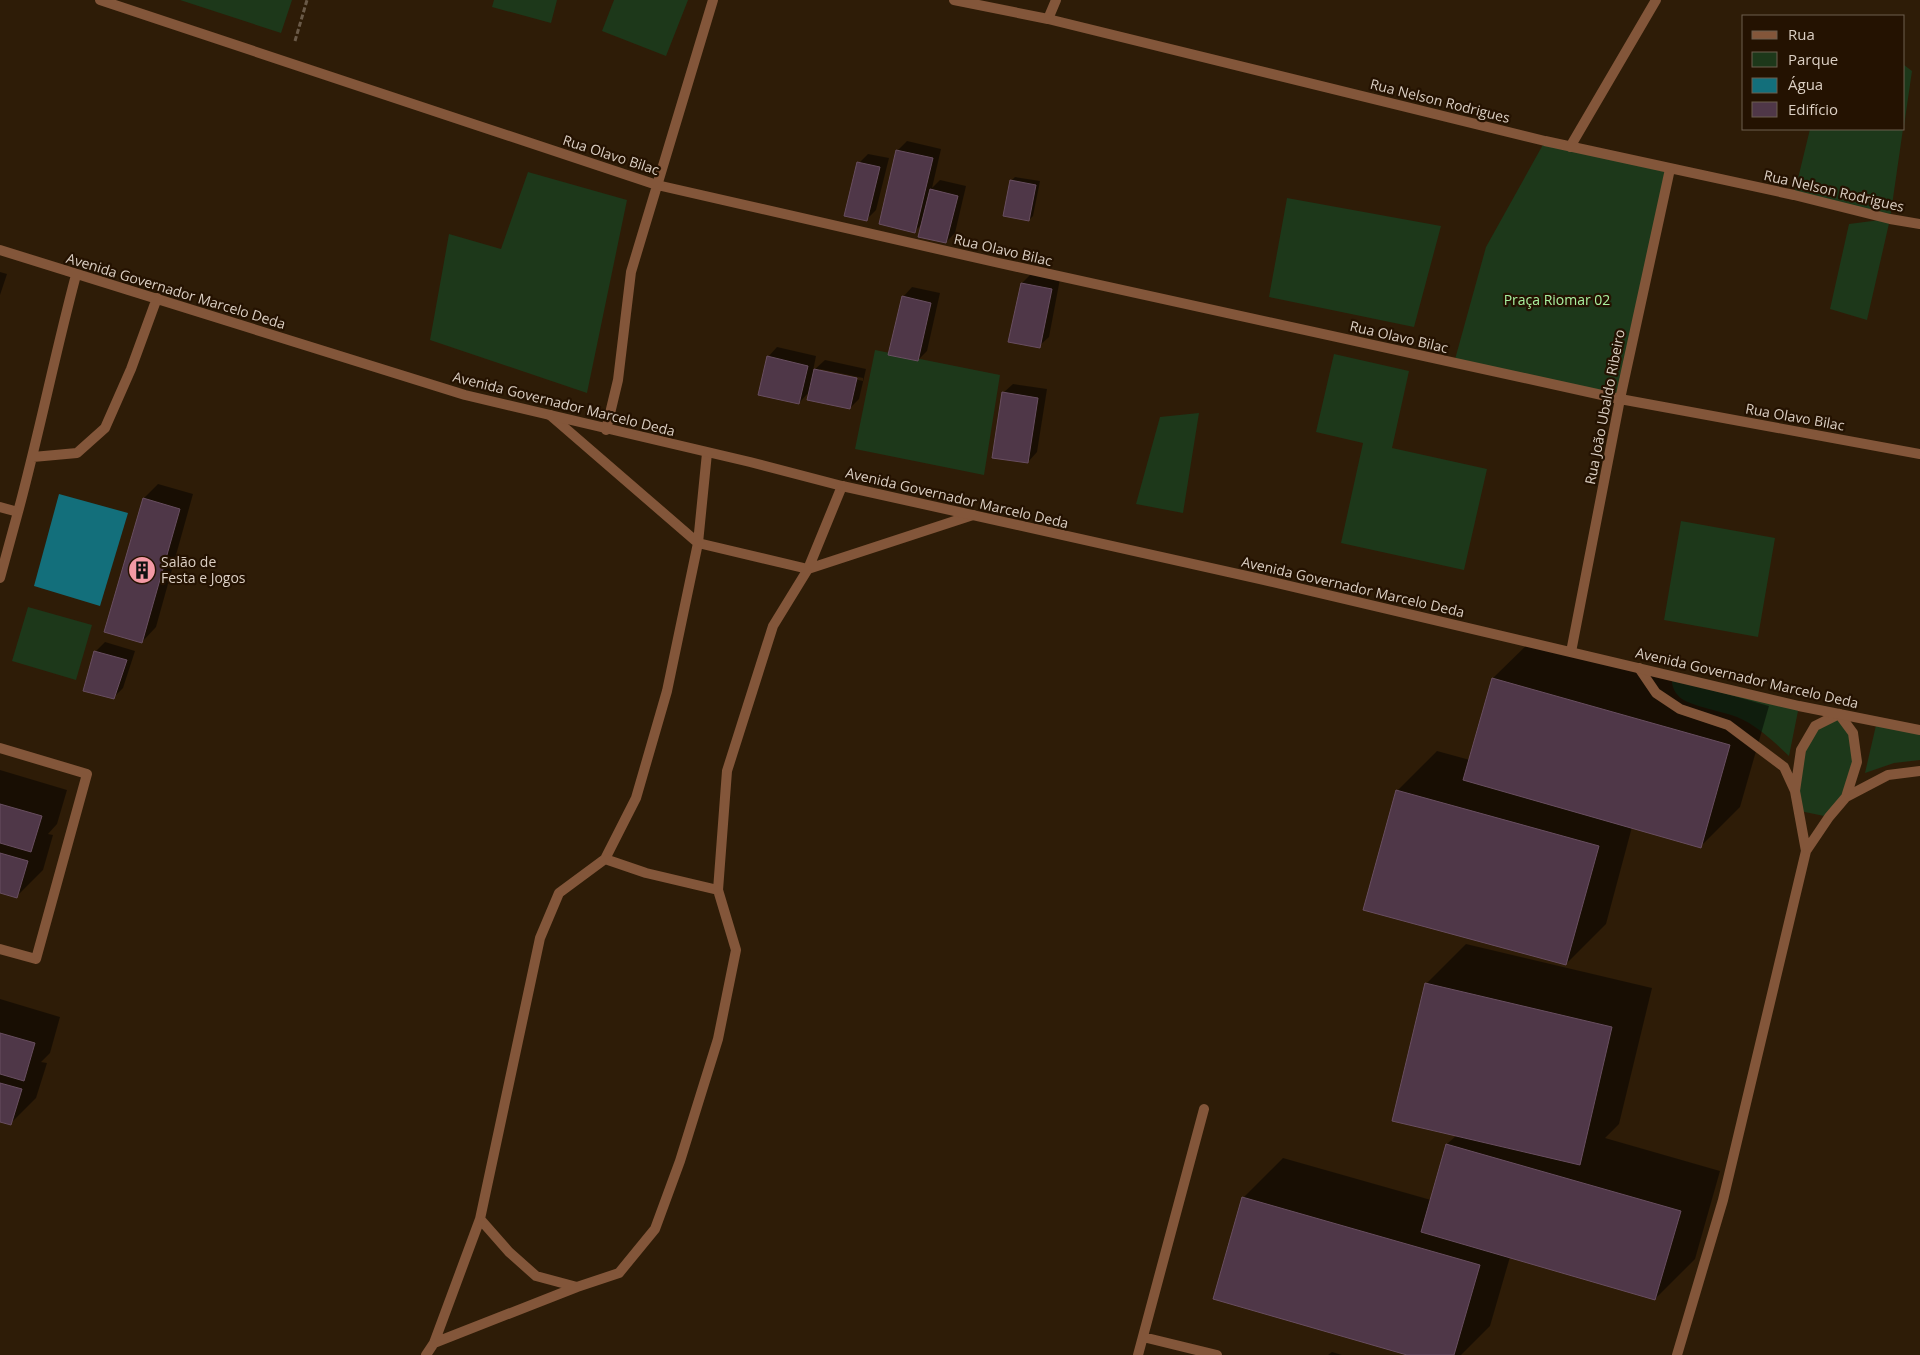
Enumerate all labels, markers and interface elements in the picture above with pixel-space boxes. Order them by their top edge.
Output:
legend [1742,15,1905,130]
text: Rua [1788,24,1815,44]
text: Parque [1788,49,1838,69]
street label: Rua Nelson Rodrigues [1368,74,1512,127]
text: Água [1788,74,1823,94]
text: Edifício [1788,99,1838,119]
street label: Rua Olavo Bilac [560,130,662,179]
street label: Rua Nelson Rodrigues [1762,165,1906,216]
street label: Rua Olavo Bilac [952,229,1054,270]
street label: Avenida Governador Marcelo Deda [64,248,288,333]
park label: Praça Riomar 02 [1504,290,1610,309]
street label: Rua Olavo Bilac [1348,316,1450,357]
street label: Rua João Ubaldo Ribeiro [1580,328,1629,486]
street label: Avenida Governador Marcelo Deda [451,367,677,440]
street label: Rua Olavo Bilac [1744,398,1847,435]
street label: Avenida Governador Marcelo Deda [844,463,1070,532]
place label: Salão de Festa e Jogos [161,552,246,587]
street label: Avenida Governador Marcelo Deda [1240,552,1466,621]
building icon: Salão de Festa e Jogos [127,555,157,585]
street label: Avenida Governador Marcelo Deda [1634,643,1860,712]

